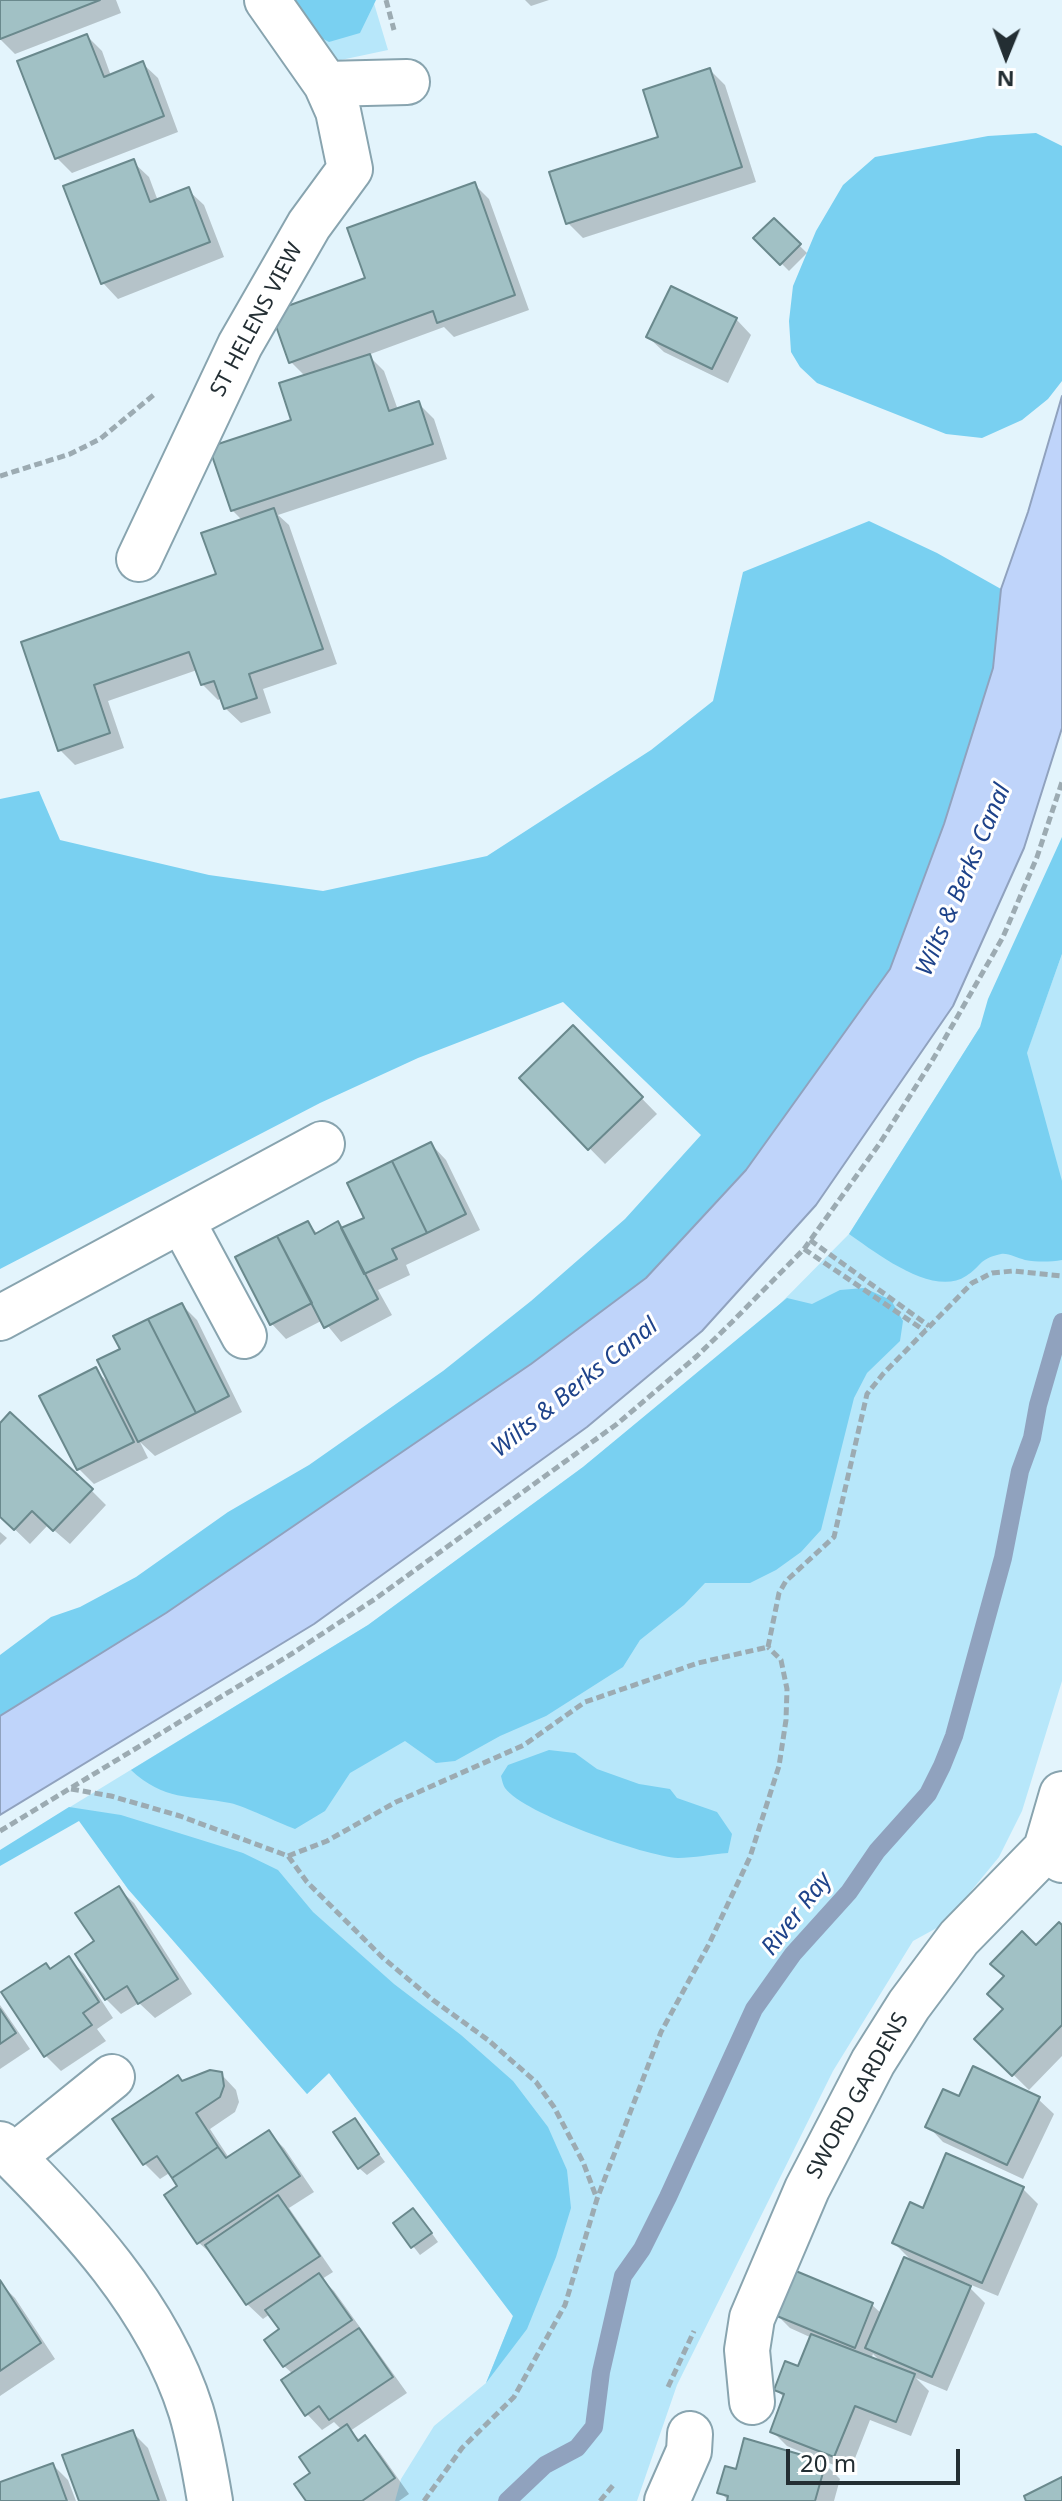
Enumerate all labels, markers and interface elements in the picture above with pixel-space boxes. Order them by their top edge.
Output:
north arrow [966,16,1046,96]
text: N [996,65,1015,95]
street label: ST HELENS VIEW [205,239,309,401]
water label: Wilts & Berks Canal [911,780,1017,980]
water label: Wilts & Berks Canal [486,1312,664,1464]
water label: River Ray [756,1867,838,1961]
street label: SWORD GARDENS [801,2008,915,2184]
scale bar [790,2433,964,2483]
text: 20 m [800,2446,856,2479]

